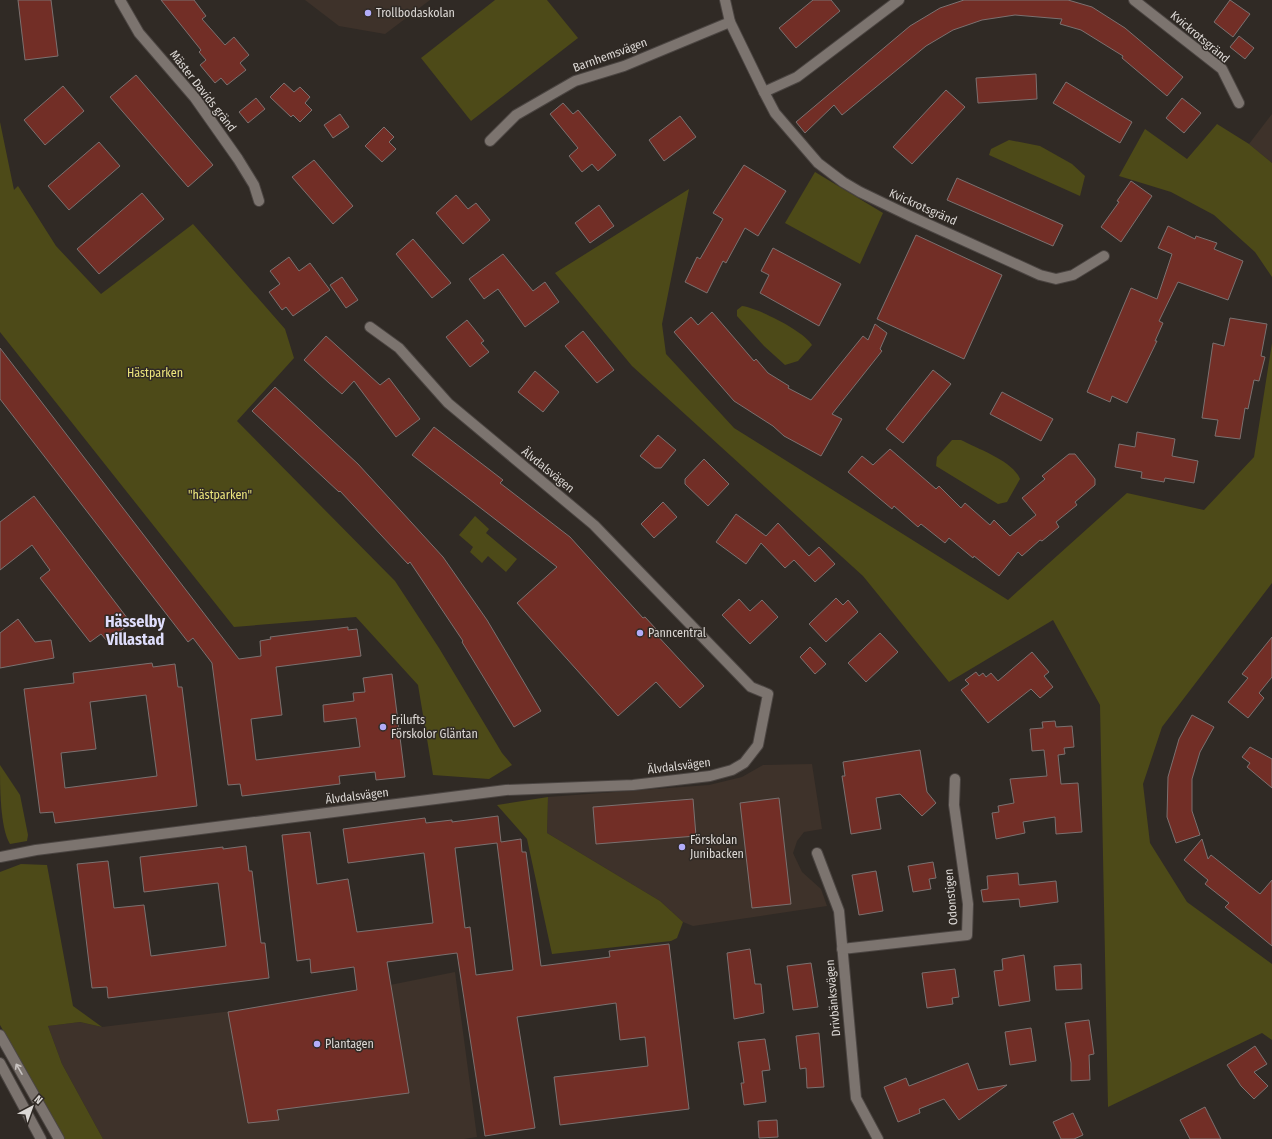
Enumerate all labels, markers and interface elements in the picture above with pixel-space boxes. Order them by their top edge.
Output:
place label: Trollbodaskolan [376,6,455,20]
marker: Trollbodaskolan [363,8,373,18]
street label: Kvickrotsgränd [1168,8,1232,66]
street label: Barnhemsvägen [571,35,649,75]
street label: Mäster Davids gränd [167,47,239,135]
street label: Kvickrotsgränd [887,186,959,228]
park label: Hästparken [127,366,183,380]
street label: Älvdalsvägen [519,444,578,495]
park label: "hästparken" [188,488,252,502]
district label: Hässelby Villastad [105,612,165,649]
place label: Panncentral [648,626,706,640]
marker: Panncentral [635,628,645,638]
place label: Frilufts Förskolor Gläntan [391,713,478,741]
marker: Frilufts Förskolor Gläntan [378,722,388,732]
street label: Älvdalsvägen [646,754,711,777]
street label: Älvdalsvägen [324,784,389,807]
place label: Förskolan Junibacken [690,833,744,861]
marker: Förskolan Junibacken [677,842,687,852]
street label: Odonstigen [942,868,960,926]
street label: Drivbänksvägen [823,959,843,1037]
place label: Plantagen [325,1037,374,1051]
marker: Plantagen [312,1039,322,1049]
one-way arrow [15,1063,23,1075]
north arrow [12,1087,52,1127]
text: N [31,1093,45,1107]

